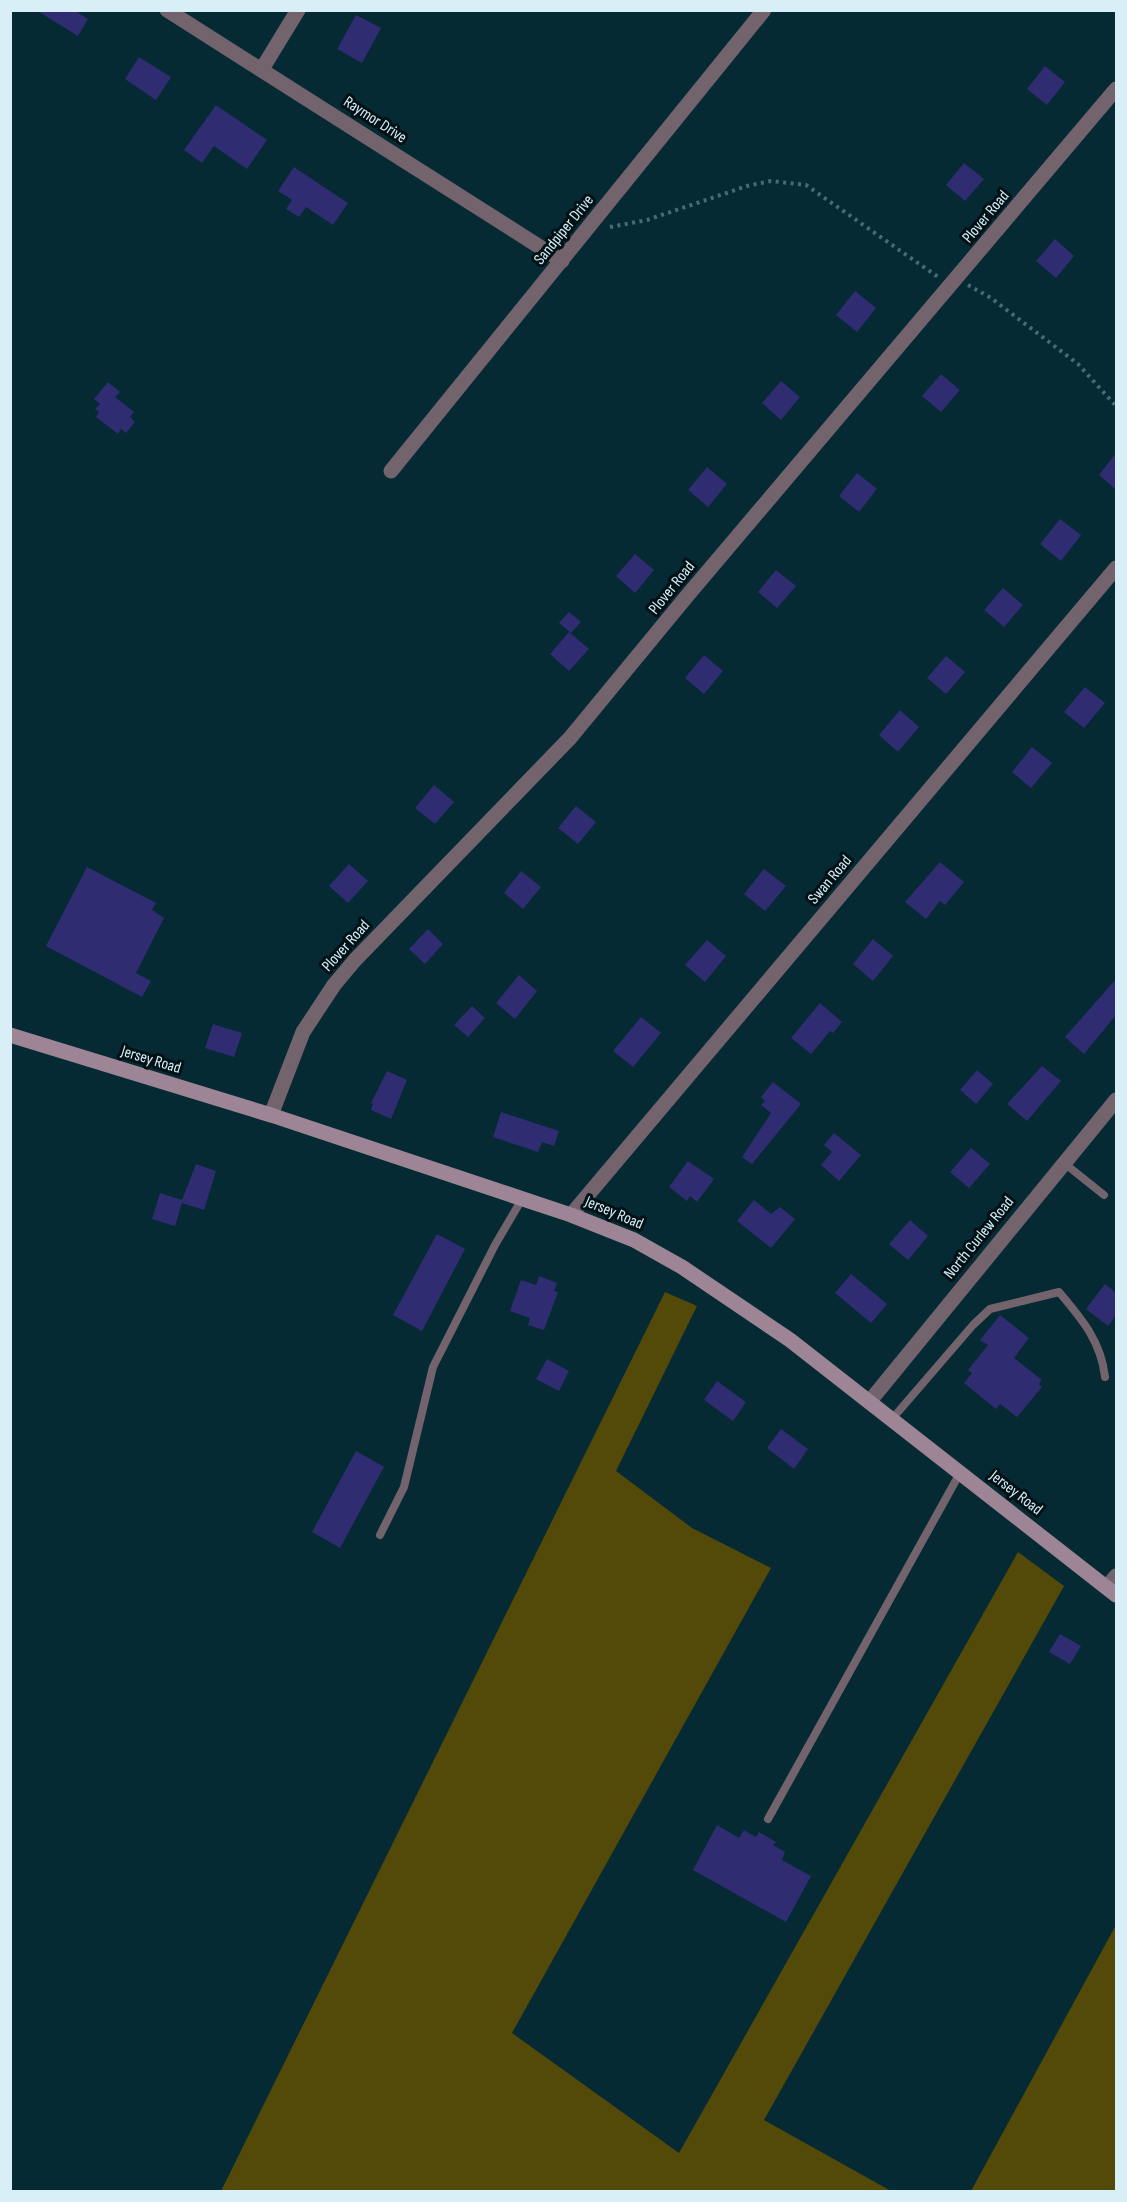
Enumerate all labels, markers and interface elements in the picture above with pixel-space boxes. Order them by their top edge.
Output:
street label: Raymor Drive [340,93,410,147]
street label: Plover Road [959,187,1013,247]
street label: Sandpiper Drive [530,191,598,269]
street label: Plover Road [645,558,699,618]
street label: Swan Road [804,852,856,908]
street label: Plover Road [318,916,374,976]
street label: Jersey Road [118,1042,183,1078]
street label: Jersey Road [581,1192,646,1234]
street label: North Curlew Road [940,1193,1018,1283]
street label: Jersey Road [985,1466,1046,1519]

